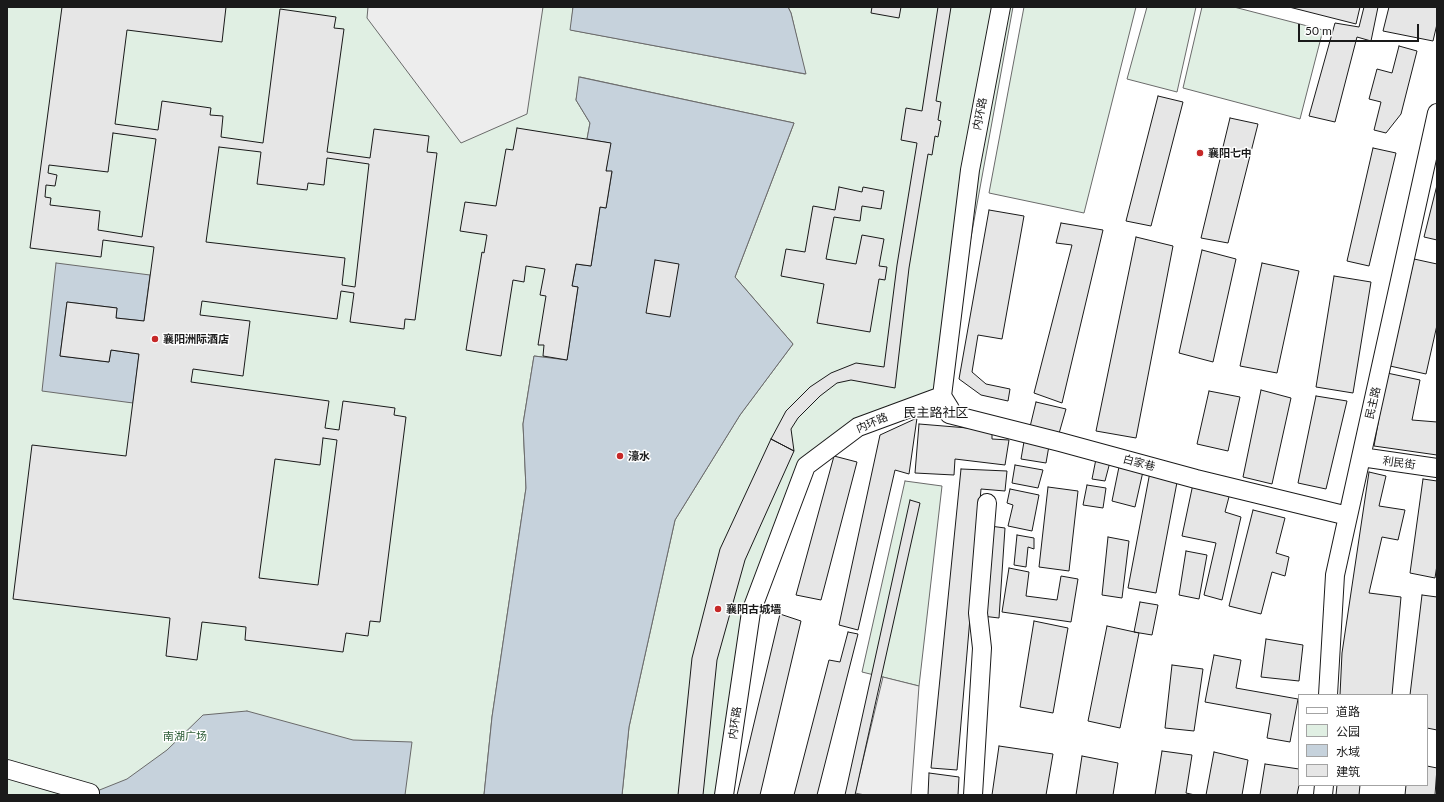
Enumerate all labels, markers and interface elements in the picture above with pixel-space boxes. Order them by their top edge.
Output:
scale bar [1300,16,1421,42]
text: 50 m [1305,23,1332,38]
street label: 内环路 [970,97,990,131]
place label: 襄阳七中 [1208,146,1252,160]
marker: 襄阳七中 [1195,148,1205,158]
place label: 襄阳洲际酒店 [163,332,229,346]
marker: 襄阳洲际酒店 [150,334,160,344]
street label: 民主路 [1363,385,1383,421]
district label: 民主路社区 [904,405,968,421]
street label: 内环路 [854,410,890,436]
place label: 濠水 [628,449,650,463]
marker: 濠水 [615,451,625,461]
street label: 白家巷 [1121,452,1157,474]
street label: 利民街 [1382,454,1416,472]
place label: 襄阳古城墙 [726,602,781,616]
marker: 襄阳古城墙 [713,604,723,614]
legend [1298,694,1428,786]
text: 道路 [1336,704,1360,719]
street label: 内环路 [726,706,744,740]
text: 公园 [1336,724,1360,739]
park label: 南湖广场 [163,729,207,743]
text: 水域 [1336,744,1360,759]
text: 建筑 [1336,764,1360,779]

